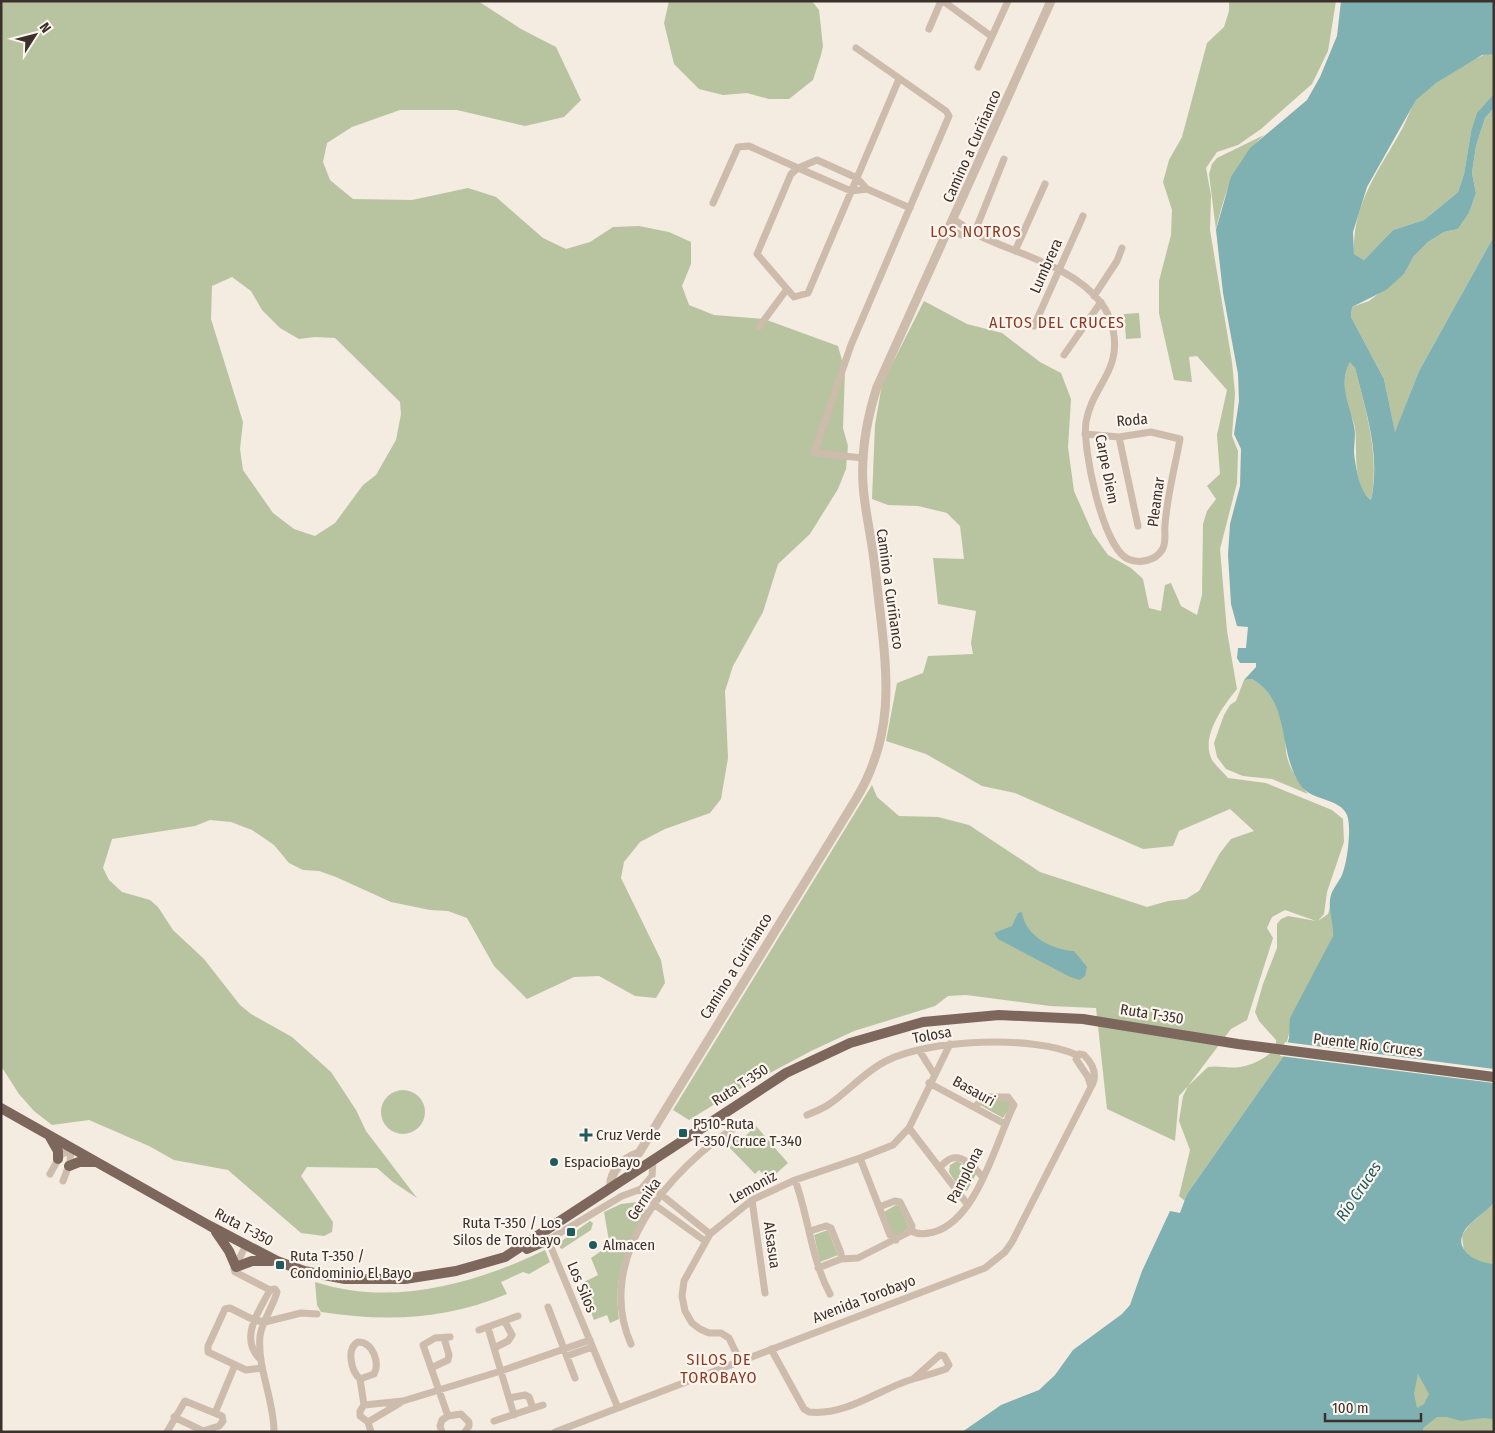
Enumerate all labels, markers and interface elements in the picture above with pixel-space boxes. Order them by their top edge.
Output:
north arrow [10,10,60,60]
text: N [36,19,54,36]
street label: Camino a Curiñanco [939,87,1005,205]
district label: LOS NOTROS [930,222,1022,241]
street label: Lumbrera [1026,236,1066,296]
district label: ALTOS DEL CRUCES [989,313,1125,332]
street label: Roda [1116,410,1148,430]
street label: Carpe Diem [1091,433,1123,505]
street label: Pleamar [1144,475,1169,528]
street label: Camino a Curiñanco [873,527,907,651]
street label: Camino a Curiñanco [696,910,776,1022]
street label: Ruta T-350 [1119,1000,1185,1028]
street label: Tolosa [911,1023,953,1047]
street label: Puente Río Cruces [1312,1029,1424,1061]
street label: Ruta T-350 [708,1060,772,1110]
street label: Basauri [950,1072,998,1110]
place label: P510-Ruta T-350/Cruce T-340 [693,1115,802,1150]
place label: Cruz Verde [596,1126,661,1144]
marker: P510-Ruta T-350/Cruce T-340 [677,1127,689,1139]
marker: Cruz Verde [580,1129,592,1141]
street label: Pamplona [943,1144,987,1206]
place label: EspacioBayo [564,1153,641,1171]
marker: EspacioBayo [548,1156,560,1168]
water label: Río Cruces [1332,1158,1385,1225]
street label: Lemoniz [726,1167,780,1207]
street label: Gernika [623,1174,665,1224]
street label: Ruta T-350 [212,1204,276,1250]
place label: Ruta T-350 / Los Silos de Torobayo [453,1214,561,1249]
street label: Alsasua [760,1220,784,1270]
marker: Ruta T-350 / Los Silos de Torobayo [565,1226,577,1238]
place label: Almacen [603,1236,655,1254]
marker: Almacen [587,1239,599,1251]
place label: Ruta T-350 / Condominio El Bayo [290,1247,412,1282]
marker: Ruta T-350 / Condominio El Bayo [274,1259,286,1271]
street label: Los Silos [563,1259,601,1315]
street label: Avenida Torobayo [810,1271,918,1327]
district label: SILOS DE TOROBAYO [680,1350,758,1387]
scale bar [1325,1390,1421,1422]
text: 100 m [1332,1399,1369,1417]

